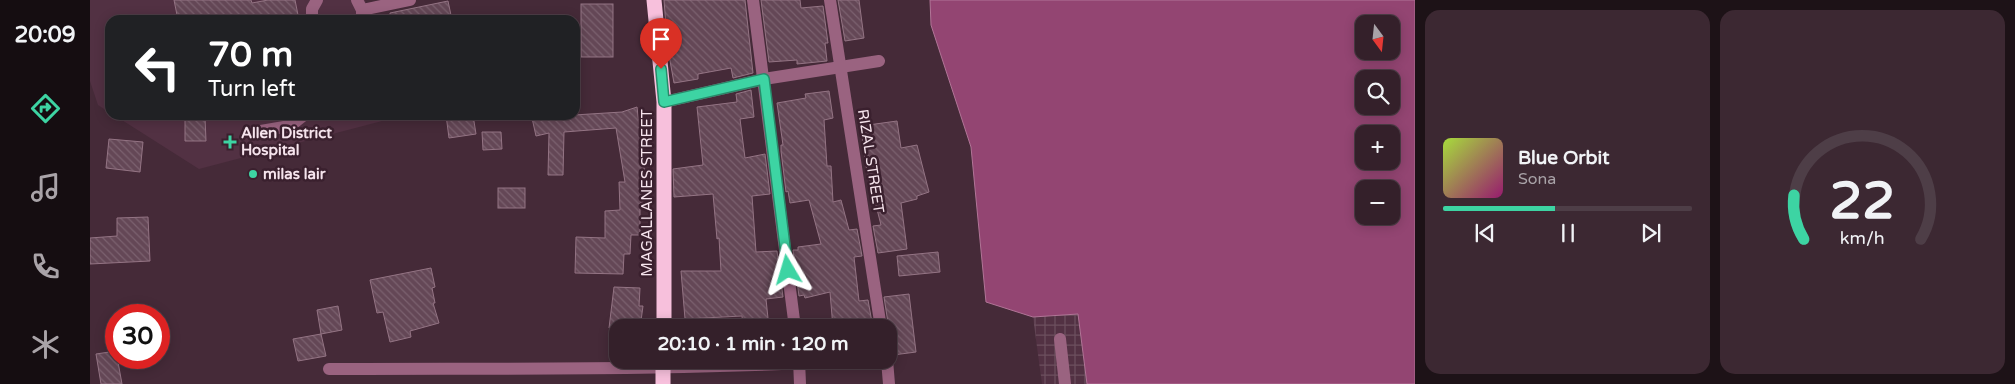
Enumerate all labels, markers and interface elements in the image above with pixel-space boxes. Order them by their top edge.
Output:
north arrow [1355,15,1400,60]
map controls [1355,15,1400,225]
pin [640,18,682,69]
text: 20:09 [15,22,75,48]
icon: arrive [647,25,675,53]
text: 70 m [208,34,293,76]
icon: left [125,35,190,100]
button: search [1355,70,1400,115]
text: Turn left [208,76,296,102]
icon: directions [28,91,63,126]
street label: RIZAL STREET [854,108,888,214]
street label: MAGALLANES STREET [638,109,656,277]
place label: Allen District Hospital [241,124,332,160]
button: + [1355,125,1400,170]
marker: Allen District Hospital [223,135,237,149]
text: Blue Orbit [1518,147,1610,169]
place label: milas lair [263,165,326,183]
marker: milas lair [247,168,259,180]
text: Sona [1518,169,1556,189]
icon: music [28,170,63,205]
text: 22 [1830,170,1895,233]
button: − [1355,180,1400,225]
icon: previous [1471,219,1499,247]
icon: pause [1554,219,1582,247]
icon: next [1637,219,1665,247]
text: km/h [1840,228,1885,249]
position arrow [761,243,813,295]
icon: phone [28,249,63,284]
speed limit sign: 30 [105,304,170,369]
icon: climate [28,327,63,362]
text: 20:10 · 1 min · 120 m [657,333,849,355]

